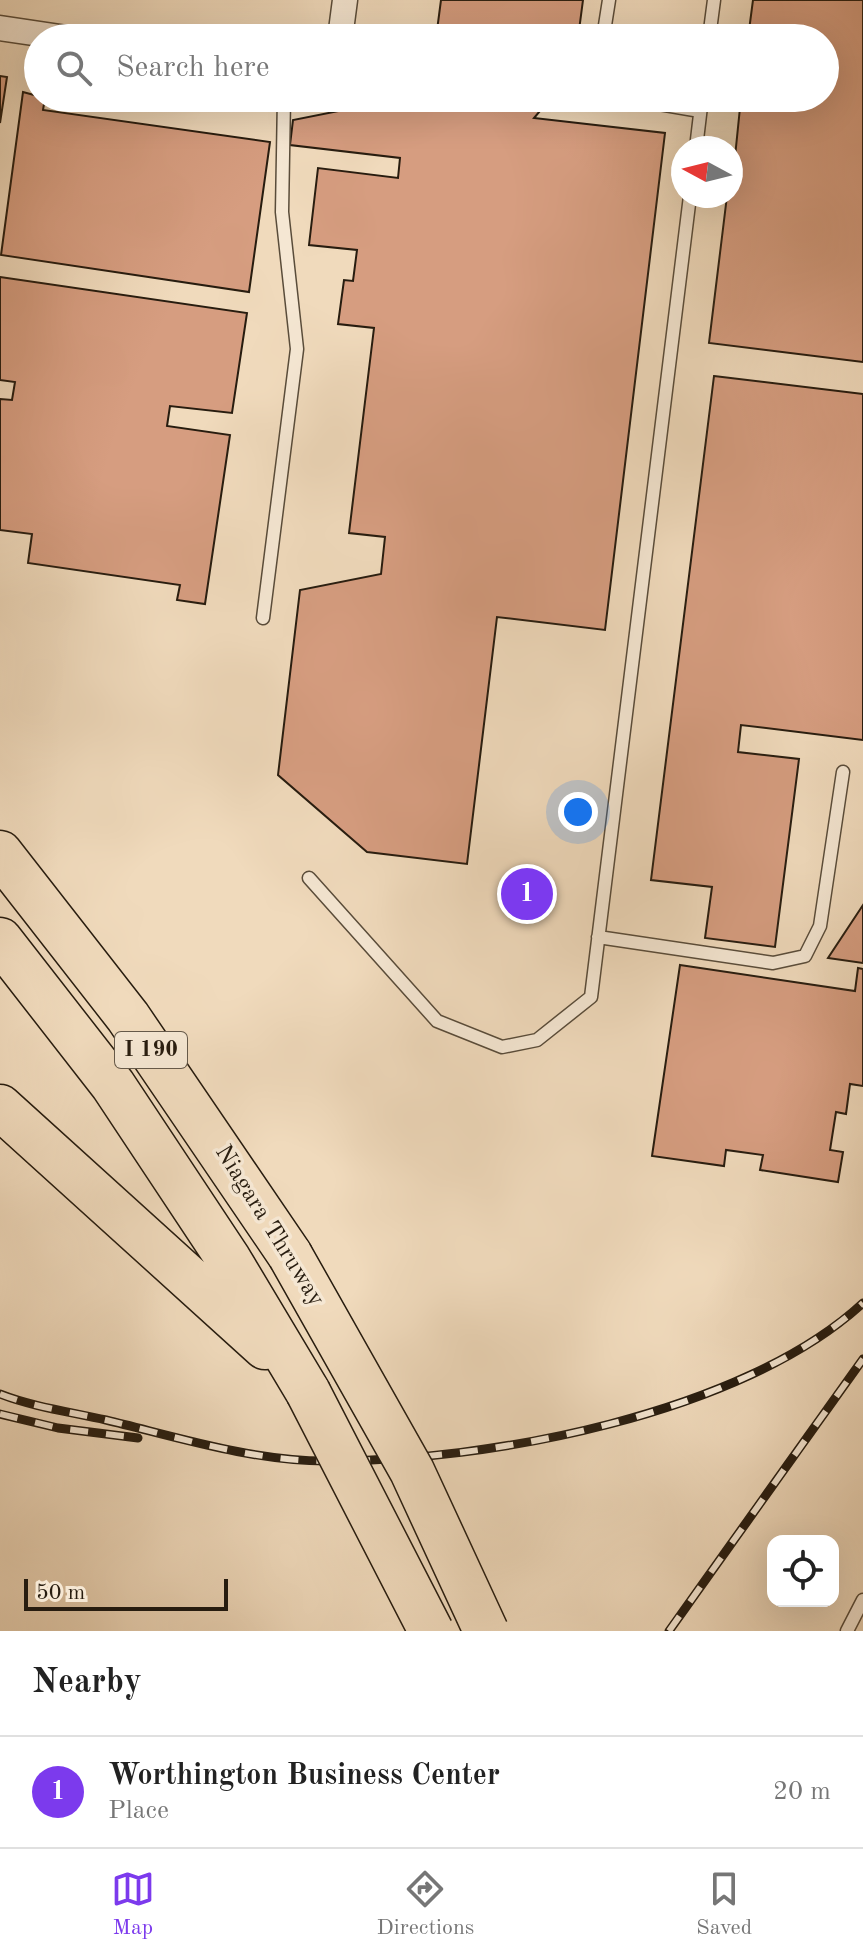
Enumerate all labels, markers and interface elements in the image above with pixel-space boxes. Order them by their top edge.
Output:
search box [24,24,839,112]
icon: search [52,46,96,90]
text: Search here [116,53,270,83]
north arrow [671,136,743,208]
your location [558,792,598,832]
pin: 1 [501,864,553,924]
road number: I 190 [115,1032,187,1068]
street label: Niagara Thruway [210,1141,328,1311]
map controls [767,1535,839,1607]
button: locate [767,1535,839,1607]
scale bar [24,1575,228,1611]
text: 50 m [36,1582,85,1604]
text: Nearby [32,1666,142,1700]
text: Worthington Business Center [108,1761,500,1791]
text: 1 [50,1779,66,1805]
text: 20 m [773,1779,831,1805]
text: Place [108,1798,169,1824]
tab: Map [111,1867,155,1942]
tab: Directions [377,1867,474,1942]
tab: Saved [696,1867,752,1942]

